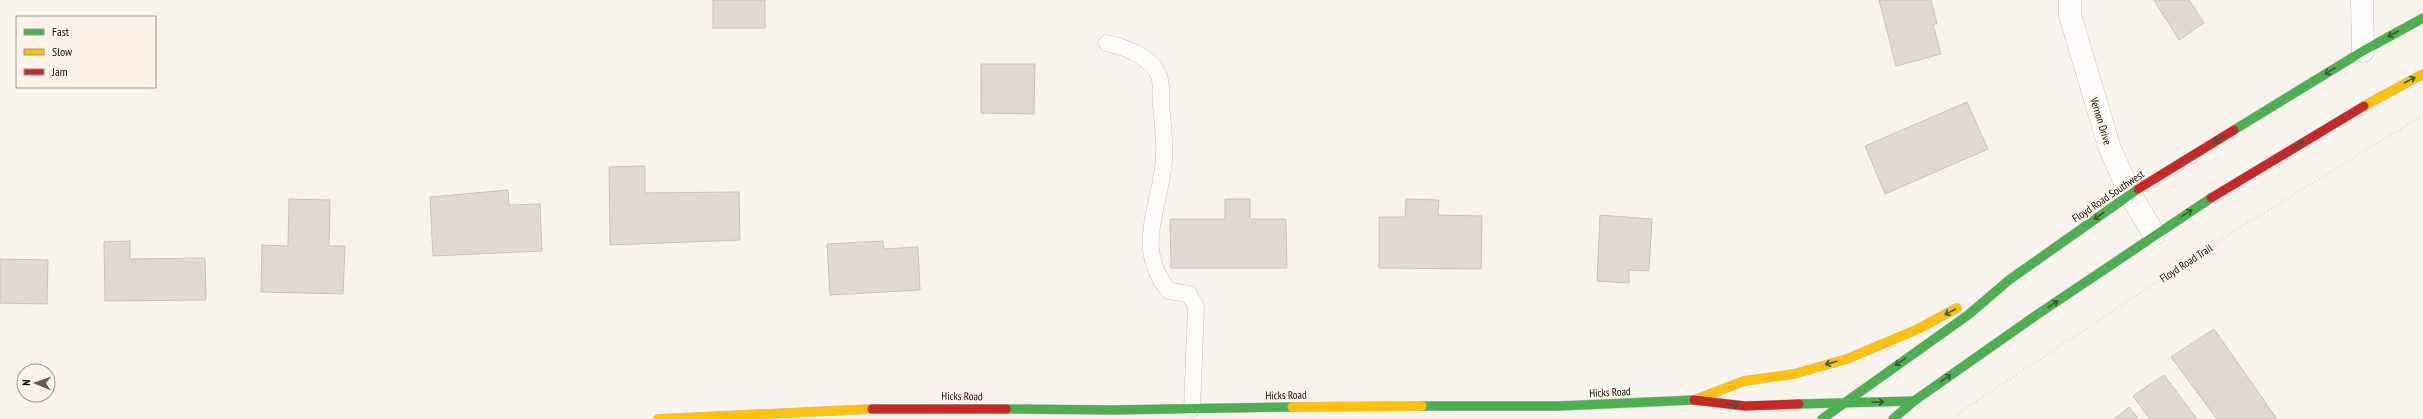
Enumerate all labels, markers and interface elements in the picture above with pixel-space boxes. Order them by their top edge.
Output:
legend [16,16,156,88]
text: Fast [52,24,70,39]
one-way arrow [2387,31,2399,39]
text: Slow [52,44,73,59]
text: Jam [51,64,68,79]
one-way arrow [2325,67,2336,75]
one-way arrow [2404,76,2416,84]
street label: Vernon Drive [2087,95,2115,147]
one-way arrow [2214,135,2225,143]
one-way arrow [2292,141,2304,149]
street label: Floyd Road Southwest [2069,167,2147,225]
one-way arrow [2181,209,2193,217]
one-way arrow [2093,212,2104,220]
street label: Floyd Road Trail [2157,241,2215,285]
one-way arrow [2047,300,2058,308]
one-way arrow [1944,308,1956,316]
one-way arrow [1895,358,1906,366]
one-way arrow [1825,360,1838,367]
north arrow [16,363,56,403]
one-way arrow [1940,374,1951,382]
text: N [19,379,33,386]
street label: Hicks Road [1589,384,1631,400]
street label: Hicks Road [1265,388,1307,402]
street label: Hicks Road [941,389,983,403]
one-way arrow [1871,398,1884,405]
one-way arrow [1726,401,1739,409]

